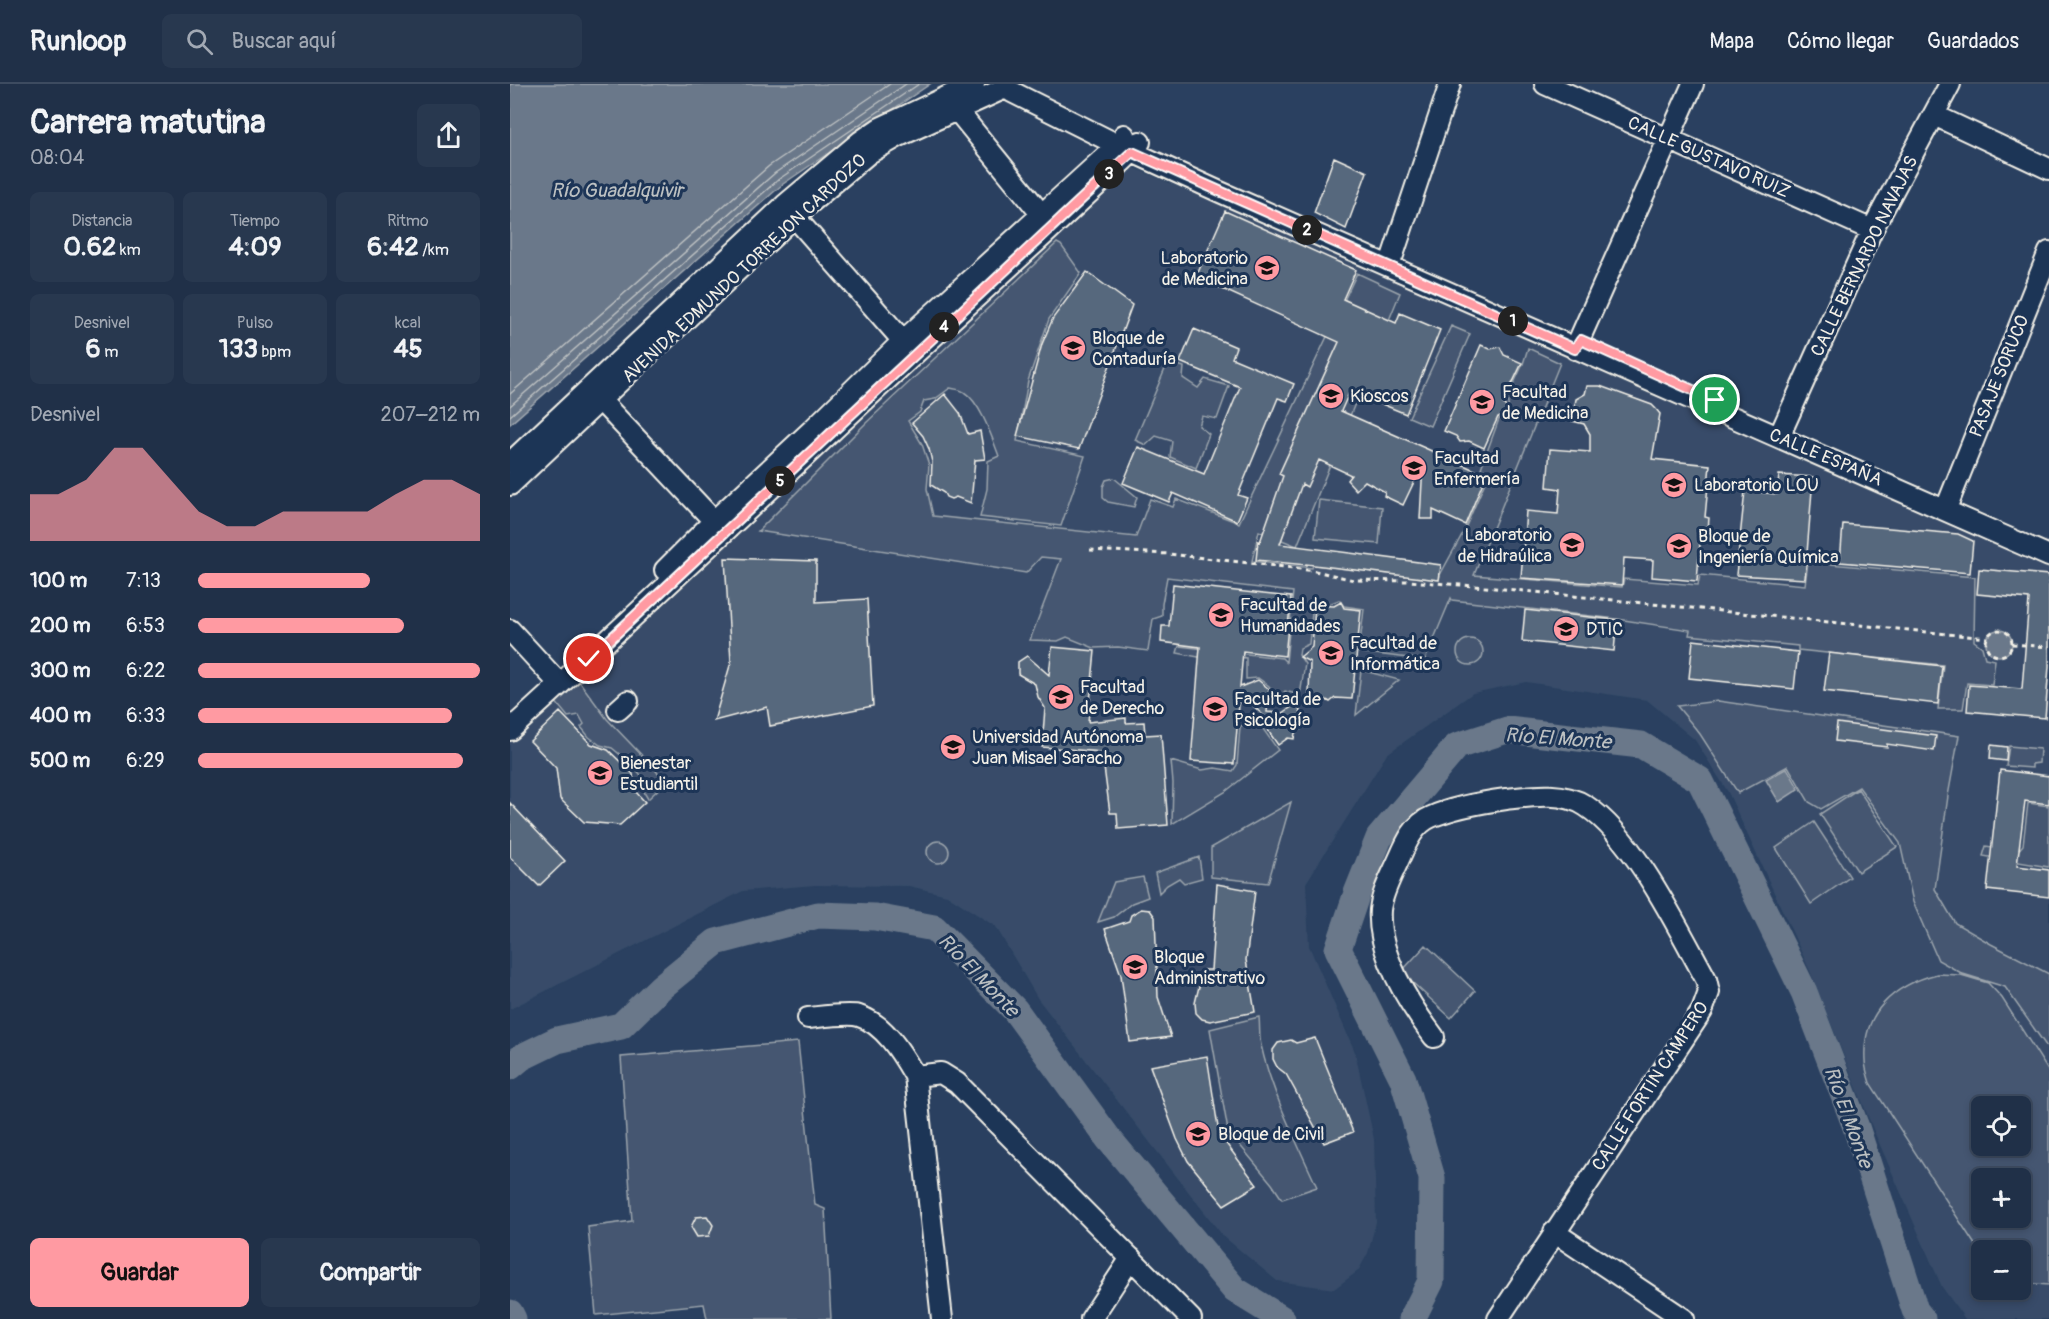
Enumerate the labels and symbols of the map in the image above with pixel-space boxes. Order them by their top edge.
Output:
street label: CALLE GUSTAVO RUIZ [1624,111,1794,204]
street label: AVENIDA EDMUNDO TORREJON CARDOZO [617,149,871,388]
street label: CALLE BERNARDO NAVAJAS [1806,152,1923,360]
pin: 3 [1094,159,1124,189]
water label: Río Guadalquivir [551,178,686,203]
pin: 2 [1292,215,1322,245]
place label: Laboratorio de Medicina [1161,247,1248,291]
school or university icon: Laboratorio de Medicina [1252,253,1282,283]
pin: 1 [1498,306,1528,336]
pin: 4 [929,312,959,342]
street label: PASAJE SORUCO [1964,312,2034,441]
place label: Bloque de Contaduría [1092,327,1176,371]
school or university icon: Bloque de Contaduría [1058,333,1088,363]
pin [1689,374,1740,425]
school or university icon: Kioscos [1316,381,1346,411]
place label: Facultad de Medicina [1502,381,1588,425]
place label: Kioscos [1350,385,1409,408]
school or university icon: Facultad de Medicina [1467,387,1497,417]
street label: CALLE ESPAÑA [1766,423,1886,492]
place label: Facultad Enfermería [1434,447,1520,491]
school or university icon: Facultad Enfermería [1399,453,1429,483]
pin: 5 [765,466,795,496]
school or university icon: Laboratorio LOU [1659,470,1689,500]
place label: Laboratorio LOU [1694,474,1819,497]
place label: Laboratorio de Hidraúlica [1458,524,1552,568]
place label: Bloque de Ingeniería Química [1698,525,1839,569]
school or university icon: Laboratorio de Hidraúlica [1557,530,1587,560]
school or university icon: Bloque de Ingeniería Química [1664,531,1694,561]
place label: Facultad de Humanidades [1240,594,1340,638]
school or university icon: Facultad de Humanidades [1206,600,1236,630]
school or university icon: DTIC [1551,614,1581,644]
place label: DTIC [1586,618,1623,641]
place label: Facultad de Informática [1350,632,1440,676]
pin [563,633,614,684]
school or university icon: Facultad de Informática [1316,638,1346,668]
place label: Facultad de Derecho [1080,676,1164,720]
school or university icon: Facultad de Derecho [1046,682,1076,712]
place label: Facultad de Psicología [1234,688,1321,732]
school or university icon: Facultad de Psicología [1200,694,1230,724]
water label: Río El Monte [1504,722,1614,755]
place label: Universidad Autónoma Juan Misael Saracho [972,726,1144,770]
school or university icon: Universidad Autónoma Juan Misael Saracho [938,732,968,762]
place label: Bienestar Estudiantil [620,752,698,796]
school or university icon: Bienestar Estudiantil [585,758,615,788]
water label: Río El Monte [933,929,1026,1024]
place label: Bloque Administrativo [1154,946,1266,990]
school or university icon: Bloque Administrativo [1120,952,1150,982]
street label: CALLE FORTIN CAMPERO [1587,997,1714,1175]
water label: Río El Monte [1819,1063,1879,1173]
school or university icon: Bloque de Civil [1183,1119,1213,1149]
place label: Bloque de Civil [1218,1123,1325,1146]

